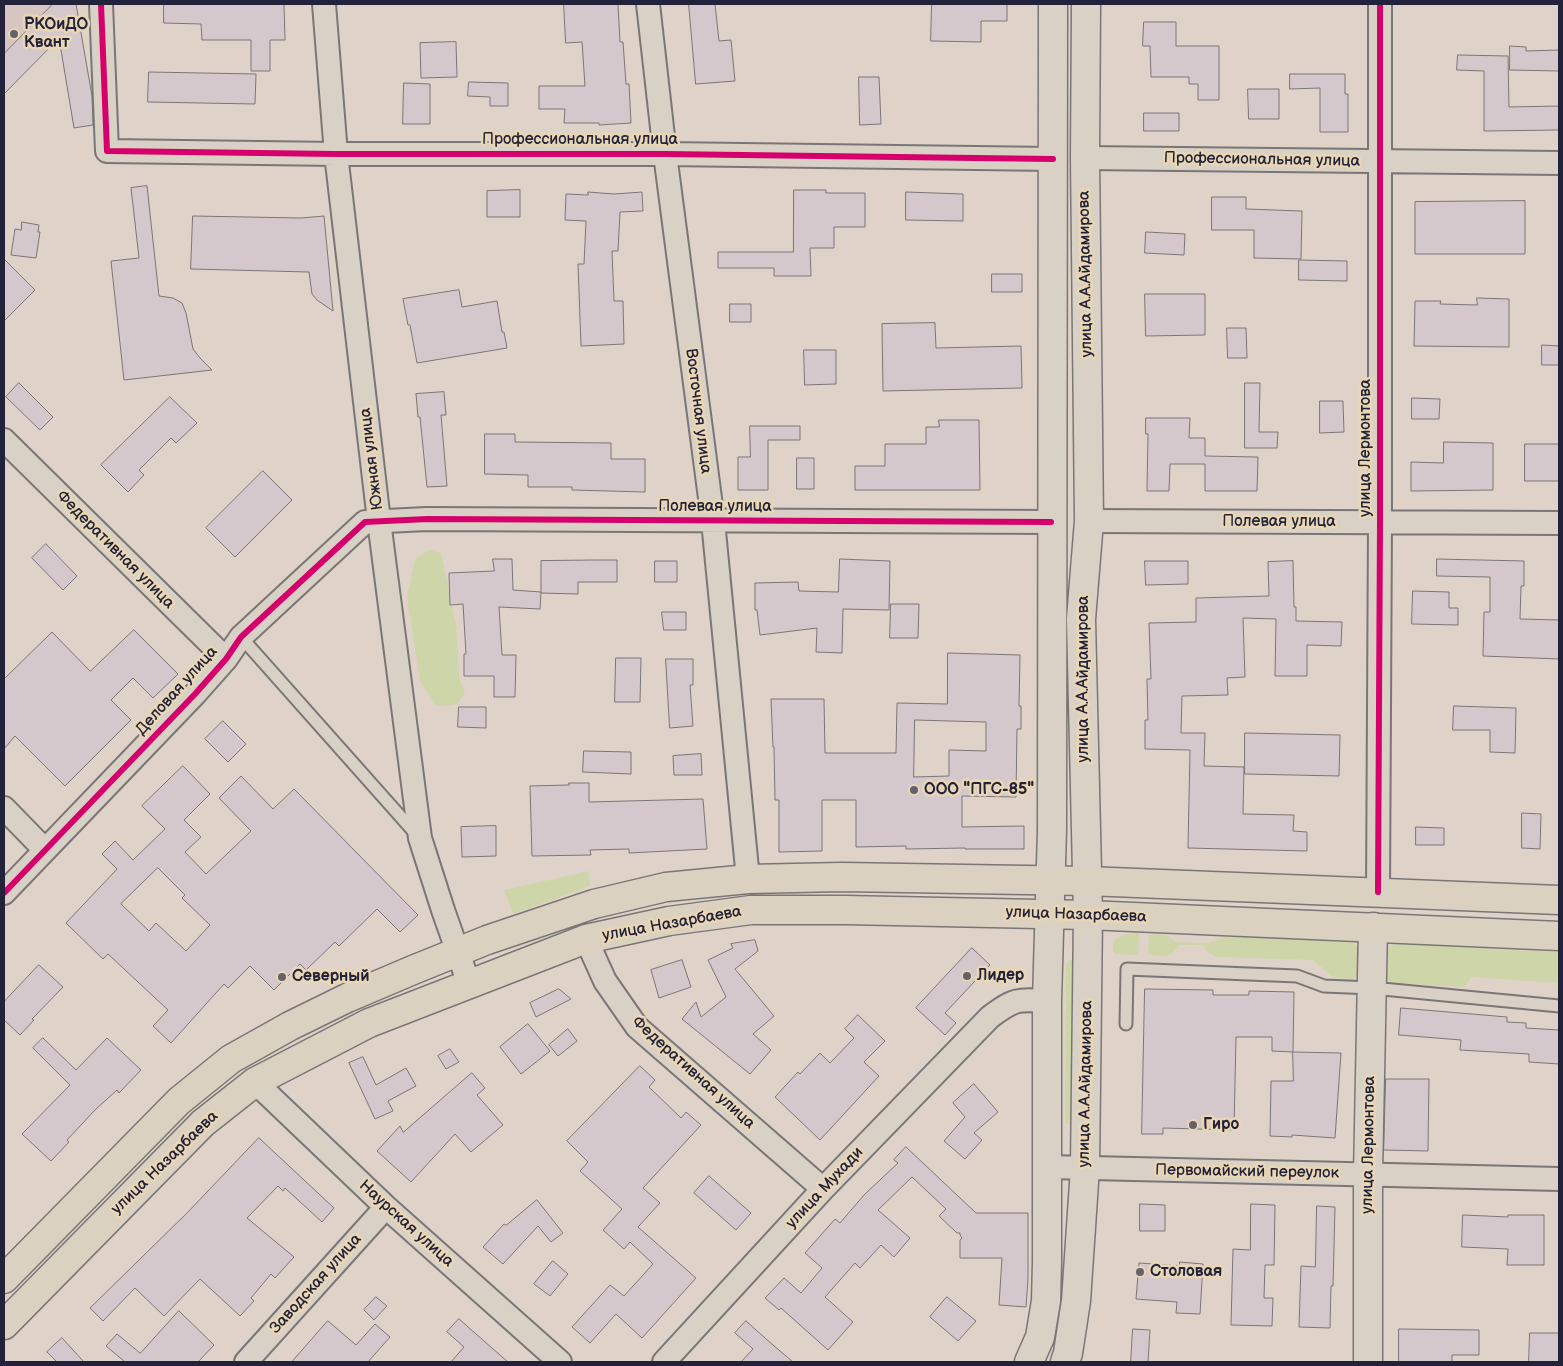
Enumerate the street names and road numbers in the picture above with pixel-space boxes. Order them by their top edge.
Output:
street label: Профессиональная улица [482,130,678,150]
street label: Профессиональная улица [1164,149,1360,171]
street label: улица А.А.Айдамирова [1075,190,1097,358]
street label: Восточная улица [681,347,715,475]
street label: улица Лермонтова [1356,379,1376,517]
street label: Южная улица [356,407,388,511]
street label: Федеративная улица [52,487,178,613]
street label: Полевая улица [658,497,772,517]
street label: Полевая улица [1222,512,1336,532]
street label: улица А.А.Айдамирова [1074,596,1094,762]
street label: Деловая улица [132,643,222,739]
street label: улица Назарбаева [601,902,743,946]
street label: улица Назарбаева [1005,903,1147,927]
street label: улица А.А.Айдамирова [1075,1000,1097,1168]
street label: Федеративная улица [627,1013,759,1133]
street label: улица Лермонтова [1358,1076,1380,1214]
street label: улица Назарбаева [108,1107,222,1219]
street label: улица Мухади [782,1143,868,1233]
street label: Первомайский переулок [1155,1161,1339,1183]
street label: Наурская улица [355,1176,457,1272]
street label: Заводская улица [266,1230,366,1338]

